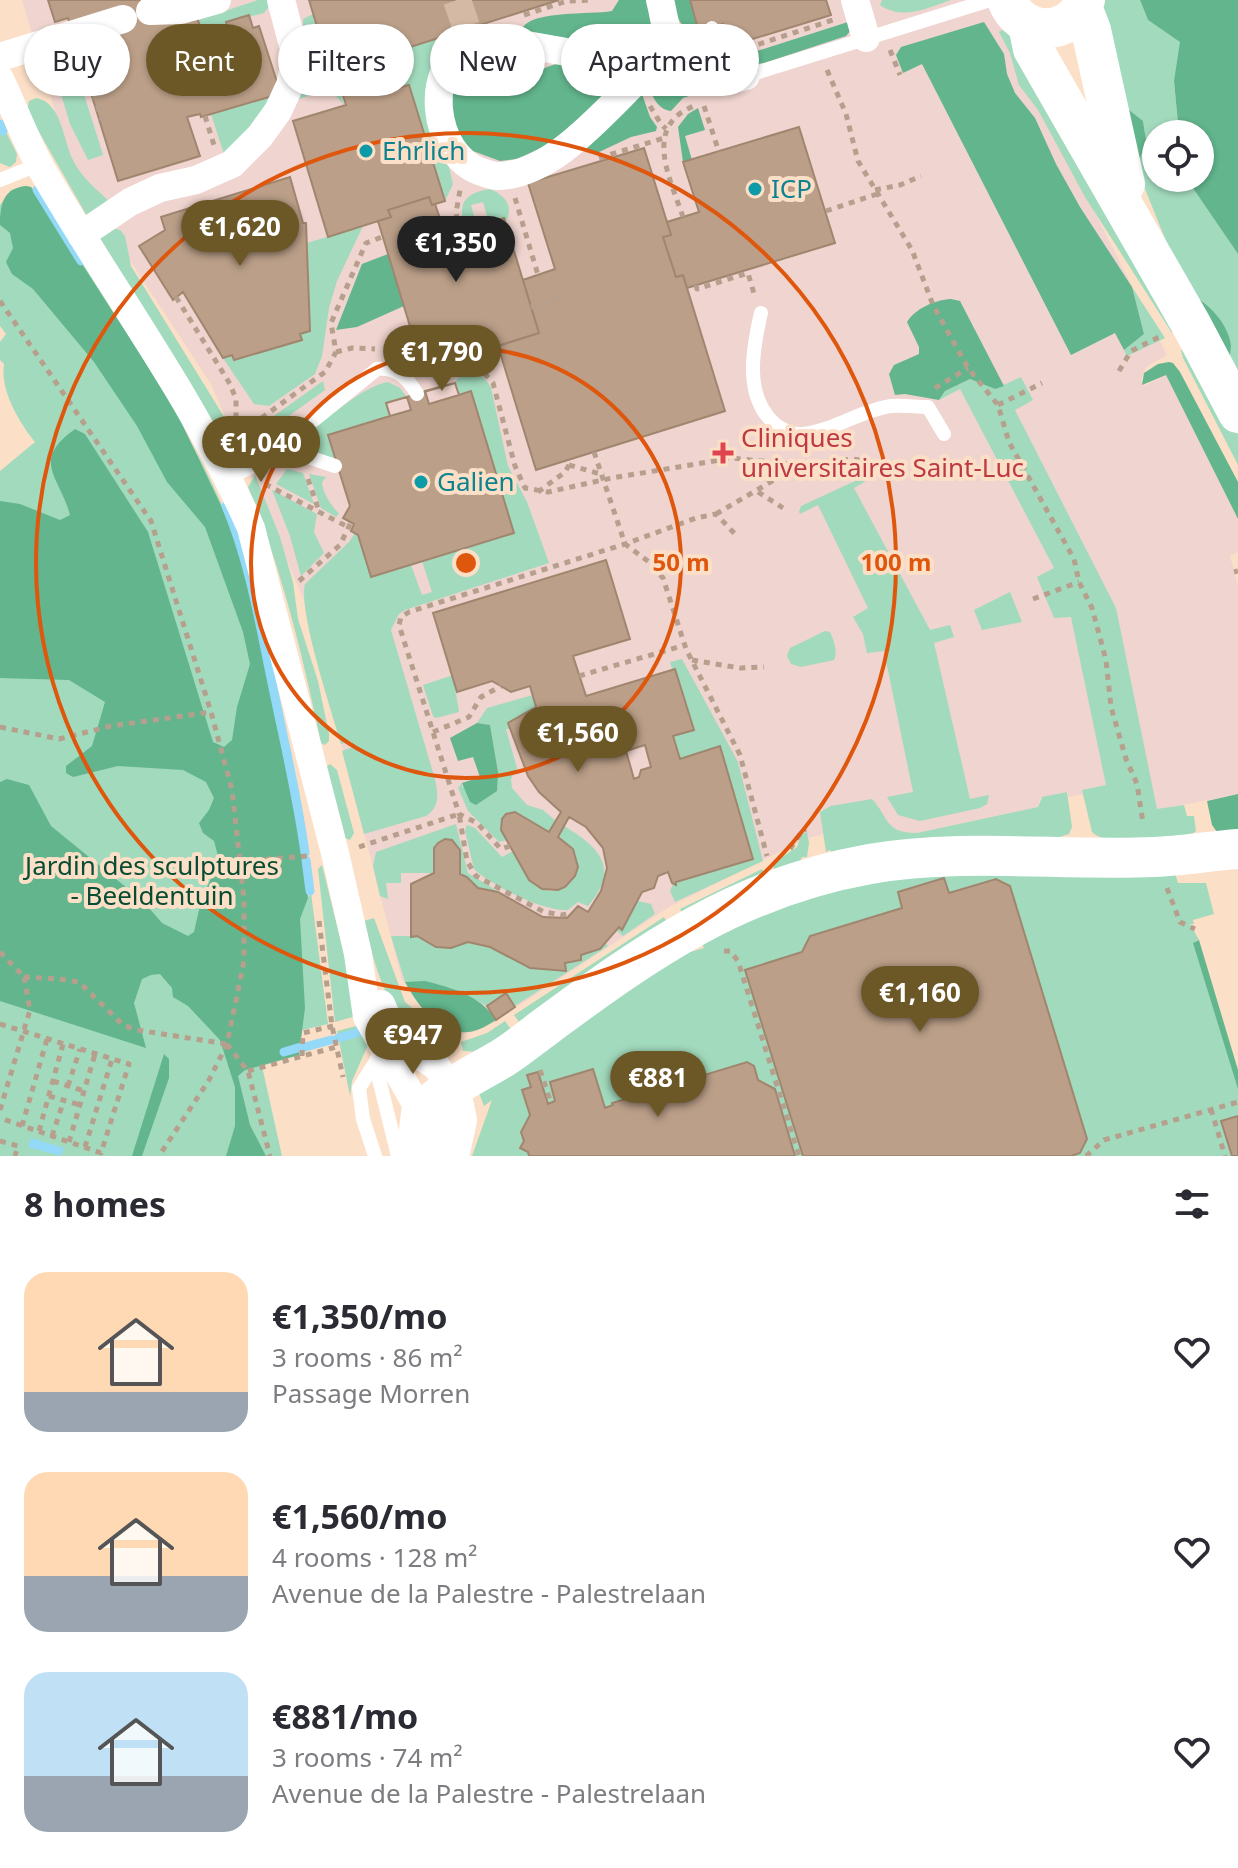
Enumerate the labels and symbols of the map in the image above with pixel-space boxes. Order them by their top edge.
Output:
place label: Ehrlich [382,132,465,168]
marker: Ehrlich [357,142,375,160]
place label: ICP [771,170,812,206]
marker: ICP [746,180,764,198]
pin: €1,620 [175,200,305,268]
pin: €1,350 [391,216,521,284]
pin: €1,790 [377,325,507,393]
pin: €1,040 [196,416,326,484]
place label: Cliniques universitaires Saint-Luc [741,419,1024,485]
marker: Cliniques universitaires Saint-Luc [712,442,734,464]
place label: Galien [437,463,515,499]
marker: Galien [412,473,430,491]
text: 50 m [652,545,710,578]
text: 100 m [861,545,931,578]
centre of rings [452,549,480,577]
pin: €1,560 [513,706,643,774]
park label: Jardin des sculptures - Beeldentuin [22,847,279,913]
pin: €1,160 [855,966,985,1034]
pin: €947 [366,1008,460,1076]
pin: €881 [611,1051,705,1119]

